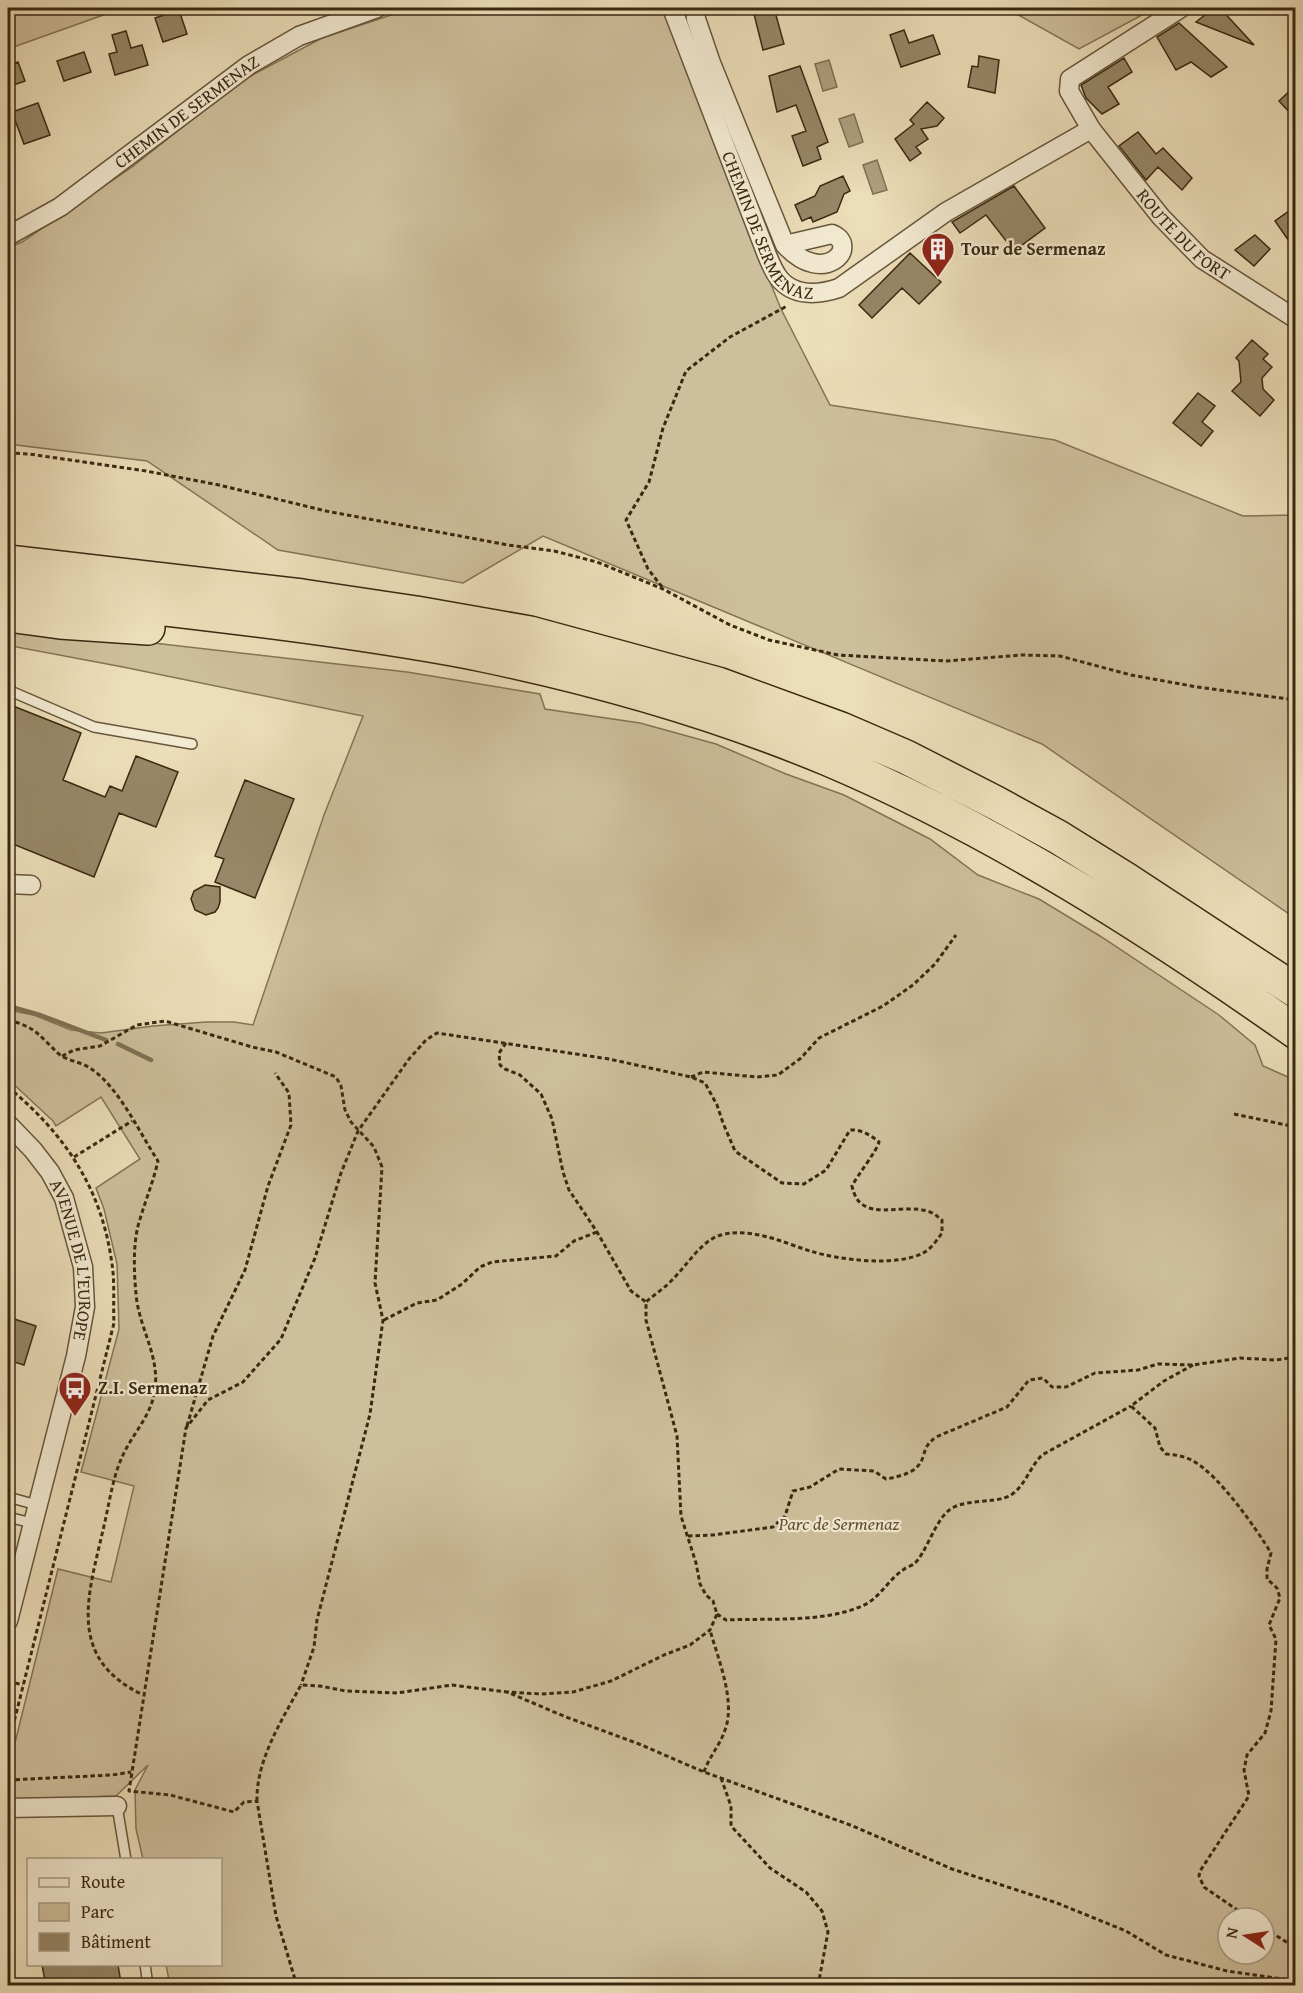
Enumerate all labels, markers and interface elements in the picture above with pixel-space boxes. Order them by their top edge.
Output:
street label: CHEMIN DE SERMENAZ [108,48,264,175]
street label: CHEMIN DE SERMENAZ [715,147,814,306]
street label: ROUTE DU FORT [1130,183,1236,287]
building icon: Tour de Sermenaz [920,231,956,278]
place label: Tour de Sermenaz [961,235,1106,262]
street label: AVENUE DE L'EUROPE [43,1174,99,1343]
bus stop icon: Z.I. Sermenaz [57,1370,93,1417]
place label: Z.I. Sermenaz [98,1374,208,1401]
park label: Parc de Sermenaz [778,1510,899,1537]
legend [27,1858,222,1966]
text: Route [81,1868,125,1895]
text: Parc [81,1898,114,1925]
north arrow [1216,1906,1276,1966]
text: N [1218,1925,1244,1941]
text: Bâtiment [81,1928,151,1955]

